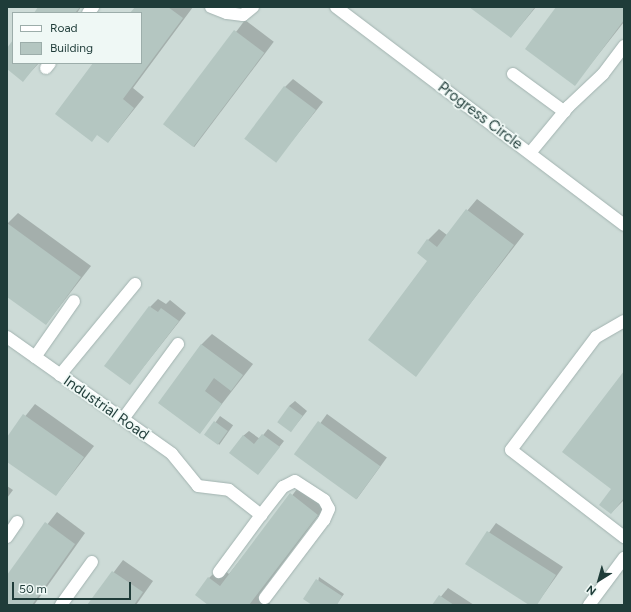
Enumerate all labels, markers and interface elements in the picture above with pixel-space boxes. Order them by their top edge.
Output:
legend [12,12,142,64]
text: Road [50,21,78,35]
text: Building [50,41,93,55]
street label: Progress Circle [434,78,526,154]
street label: Industrial Road [60,372,152,444]
north arrow [579,560,619,600]
scale bar [14,574,133,600]
text: 50 m [19,582,47,596]
text: N [584,582,599,598]

